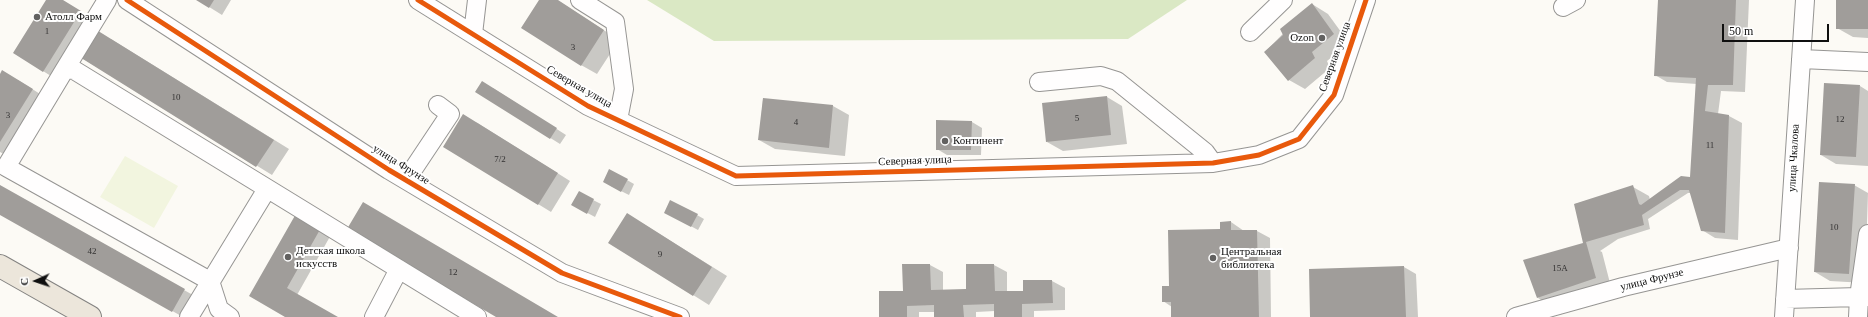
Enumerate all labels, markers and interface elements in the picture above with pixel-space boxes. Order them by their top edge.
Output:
place label: Атолл Фарм [45,10,102,24]
marker: Атолл Фарм [32,12,42,22]
scale bar [1724,16,1831,42]
street label: Северная улица [1316,20,1354,94]
text: 50 m [1729,24,1753,38]
house number: 1 [45,27,49,37]
place label: Ozon [1290,31,1314,45]
marker: Ozon [1317,33,1327,43]
house number: 3 [571,43,575,53]
street label: Северная улица [544,63,614,111]
house number: 10 [172,93,180,103]
house number: 3 [6,111,10,121]
house number: 5 [1075,114,1079,124]
house number: 12 [1836,115,1844,125]
house number: 4 [794,118,798,128]
street label: улица Чкалова [1786,124,1802,192]
place label: Континент [953,134,1003,148]
marker: Континент [940,136,950,146]
house number: 11 [1706,141,1714,151]
street label: улица Фрунзе [370,142,432,188]
street label: Северная улица [878,153,952,169]
house number: 7/2 [494,155,506,165]
house number: 10 [1830,223,1838,233]
place label: Детская школа искусств [296,244,365,270]
place label: Центральная библиотека [1221,245,1281,271]
house number: 42 [88,247,96,257]
house number: 9 [658,250,662,260]
marker: Детская школа искусств [283,252,293,262]
marker: Центральная библиотека [1208,253,1218,263]
north arrow [16,261,56,301]
house number: 15А [1552,264,1568,274]
street label: улица Фрунзе [1619,266,1685,294]
house number: 12 [448,268,458,278]
text: С [18,277,30,286]

